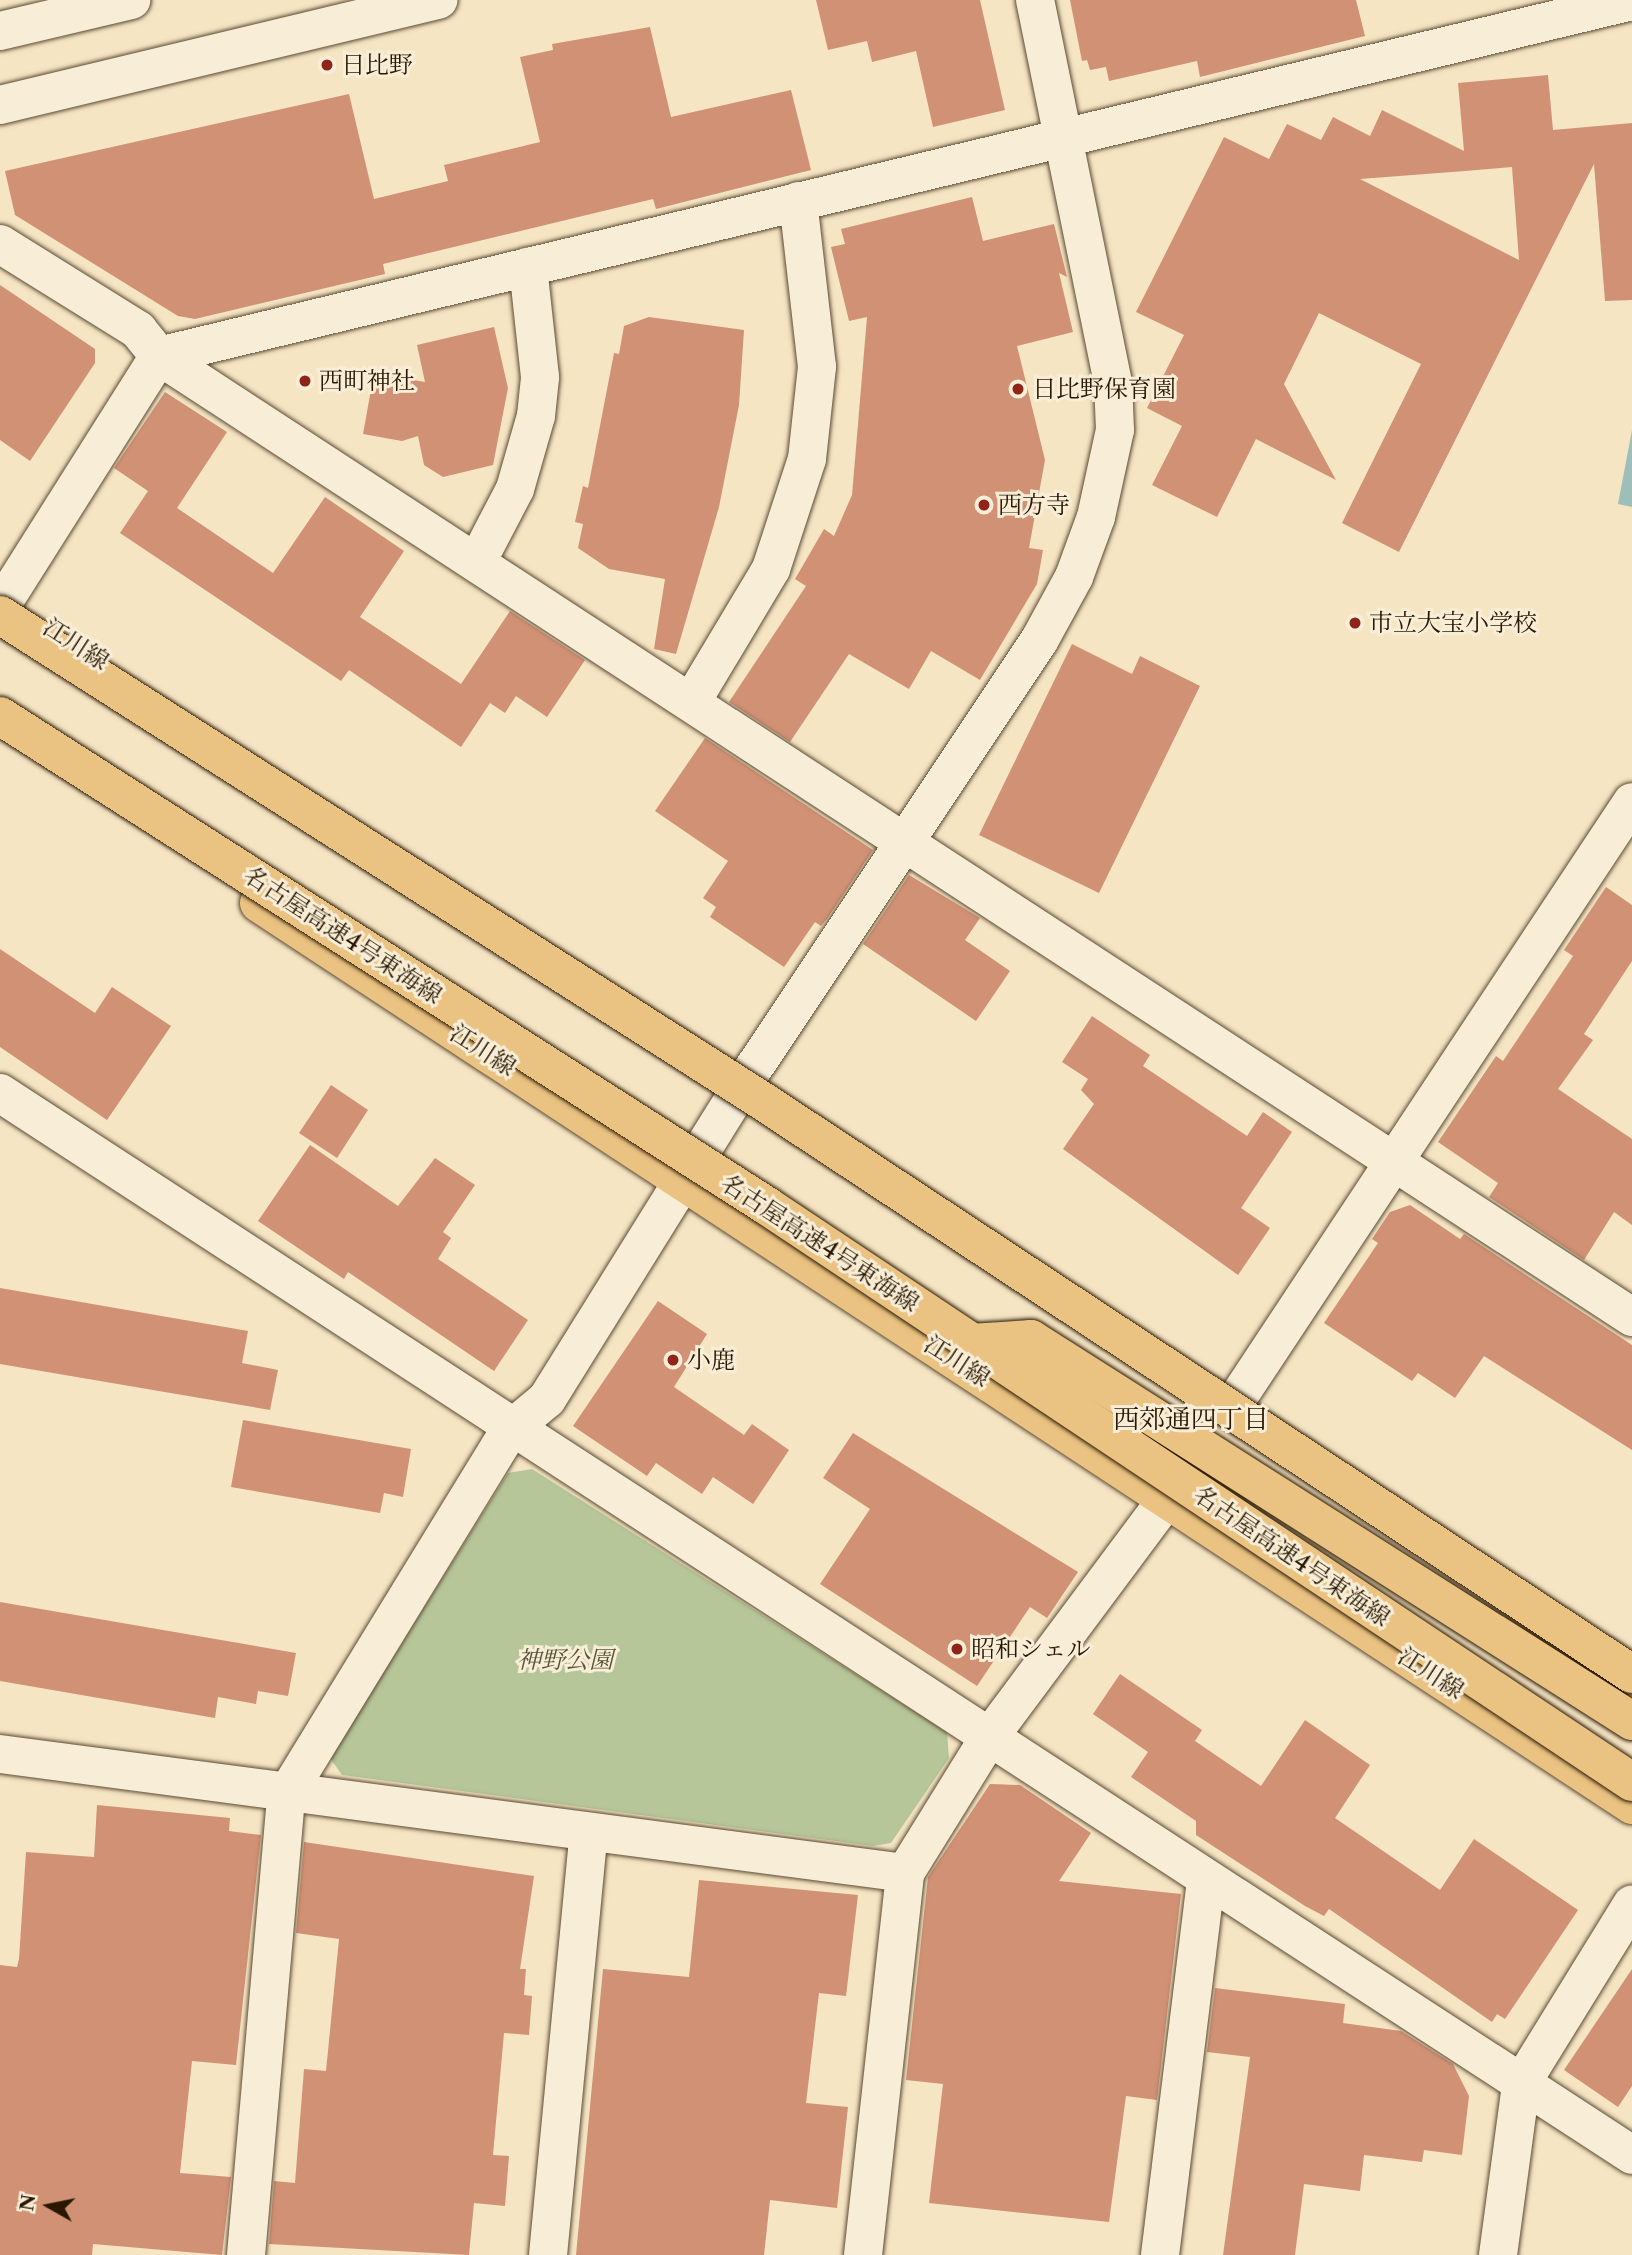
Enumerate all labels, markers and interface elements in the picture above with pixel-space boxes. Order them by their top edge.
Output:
place label: 日比野 [341,51,413,79]
marker: 日比野 [319,57,335,73]
place label: 西町神社 [319,367,415,395]
marker: 西町神社 [297,373,313,389]
place label: 日比野保育園 [1032,375,1176,403]
marker: 日比野保育園 [1010,381,1026,397]
place label: 西方寺 [998,491,1070,519]
marker: 西方寺 [976,497,992,513]
place label: 市立大宝小学校 [1369,609,1537,637]
street label: 江川線 [38,612,114,676]
marker: 市立大宝小学校 [1347,615,1363,631]
street label: 名古屋高速4号東海線 [239,860,447,1010]
street label: 江川線 [445,1018,521,1082]
street label: 名古屋高速4号東海線 [716,1168,924,1318]
street label: 江川線 [919,1329,995,1393]
place label: 小鹿 [687,1346,735,1374]
marker: 小鹿 [665,1352,681,1368]
district label: 西郊通四丁目 [1113,1404,1269,1436]
street label: 名古屋高速4号東海線 [1189,1480,1395,1632]
place label: 昭和シェル [971,1635,1091,1663]
marker: 昭和シェル [949,1641,965,1657]
street label: 江川線 [1393,1641,1469,1705]
park label: 神野公園 [517,1646,613,1674]
north arrow [14,2171,84,2241]
text: N [15,2193,40,2213]

